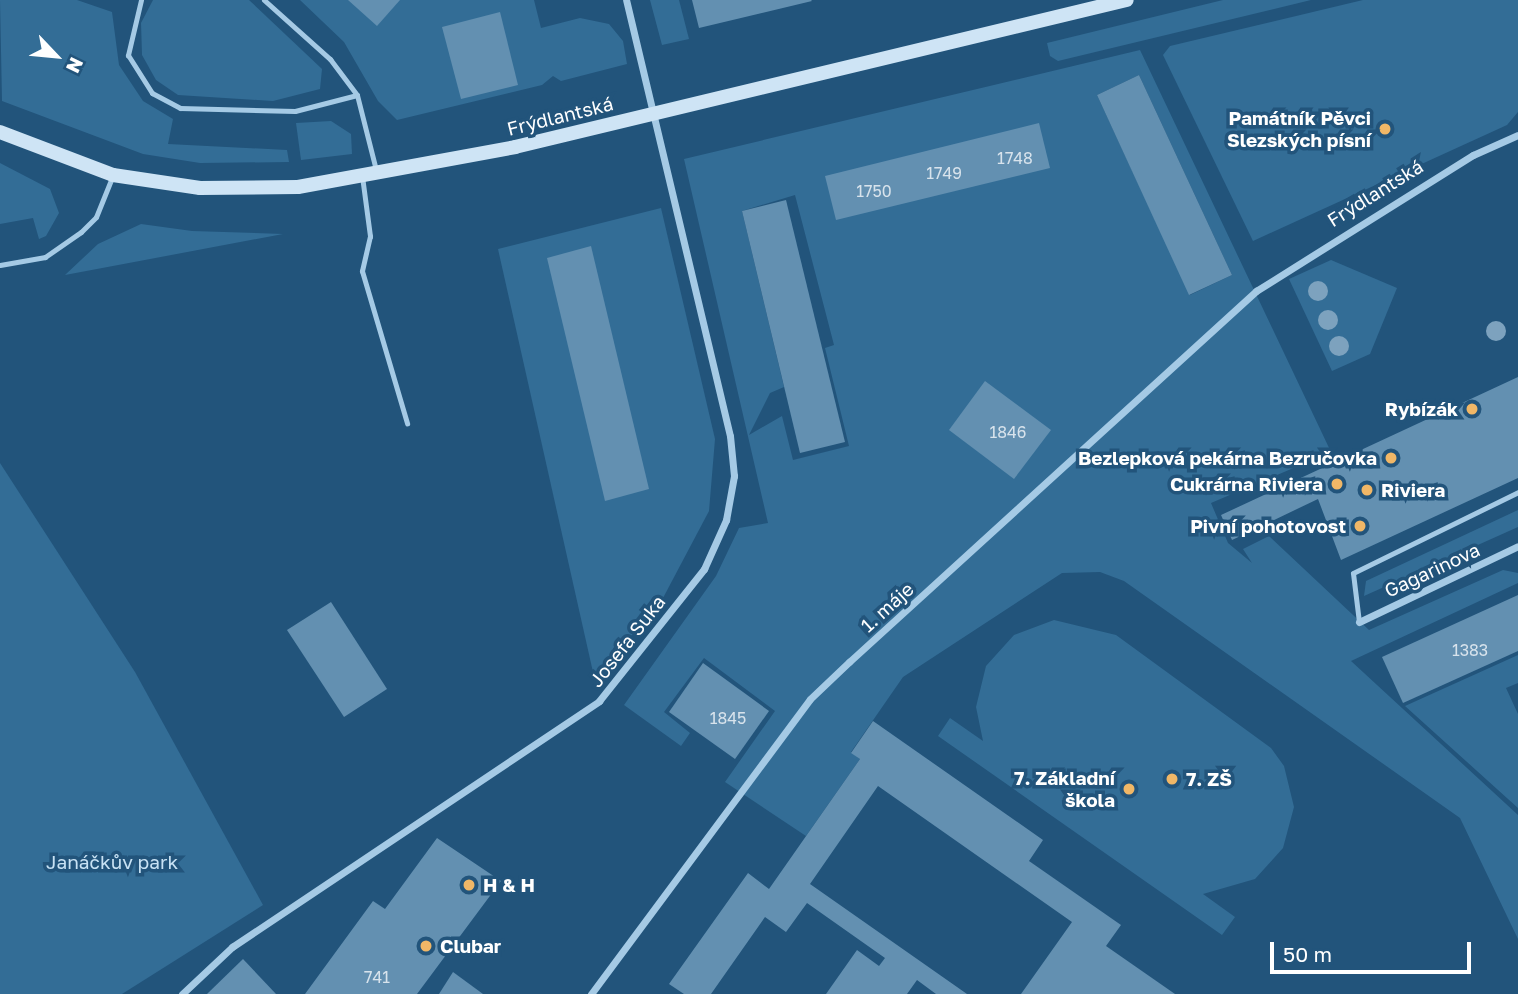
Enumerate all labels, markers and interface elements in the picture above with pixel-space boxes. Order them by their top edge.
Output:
north arrow [21,21,91,91]
text: N [62,54,89,77]
street label: Frýdlantská [505,92,615,140]
place label: Památník Pěvci Slezských písní [1227,107,1371,151]
marker: Památník Pěvci Slezských písní [1377,121,1393,137]
house number: 1748 [997,148,1033,168]
street label: Frýdlantská [1323,155,1427,231]
house number: 1749 [926,163,962,183]
house number: 1750 [856,181,892,201]
place label: Rybízák [1385,398,1458,420]
marker: Rybízák [1464,401,1480,417]
house number: 1846 [990,422,1026,442]
place label: Bezlepková pekárna Bezručovka [1078,447,1377,469]
marker: Bezlepková pekárna Bezručovka [1383,450,1399,466]
place label: Cukrárna Riviera [1170,473,1323,495]
marker: Cukrárna Riviera [1329,476,1345,492]
place label: Riviera [1381,479,1445,501]
marker: Riviera [1359,482,1375,498]
place label: Pivní pohotovost [1190,515,1346,537]
marker: Pivní pohotovost [1352,518,1368,534]
street label: Gagarinova [1381,538,1483,602]
street label: 1. máje [856,577,918,637]
street label: Josefa Suka [584,591,670,691]
house number: 1383 [1452,640,1488,660]
house number: 1845 [710,708,746,728]
place label: 7. Základní škola [1014,767,1115,811]
place label: 7. ZŠ [1186,768,1232,790]
marker: 7. ZŠ [1164,771,1180,787]
marker: 7. Základní škola [1121,781,1137,797]
park label: Janáčkův park [46,851,178,873]
place label: H & H [483,874,535,896]
marker: H & H [461,877,477,893]
scale bar [1273,928,1474,972]
place label: Clubar [440,935,501,957]
marker: Clubar [418,938,434,954]
text: 50 m [1283,941,1332,967]
house number: 741 [364,967,390,987]

